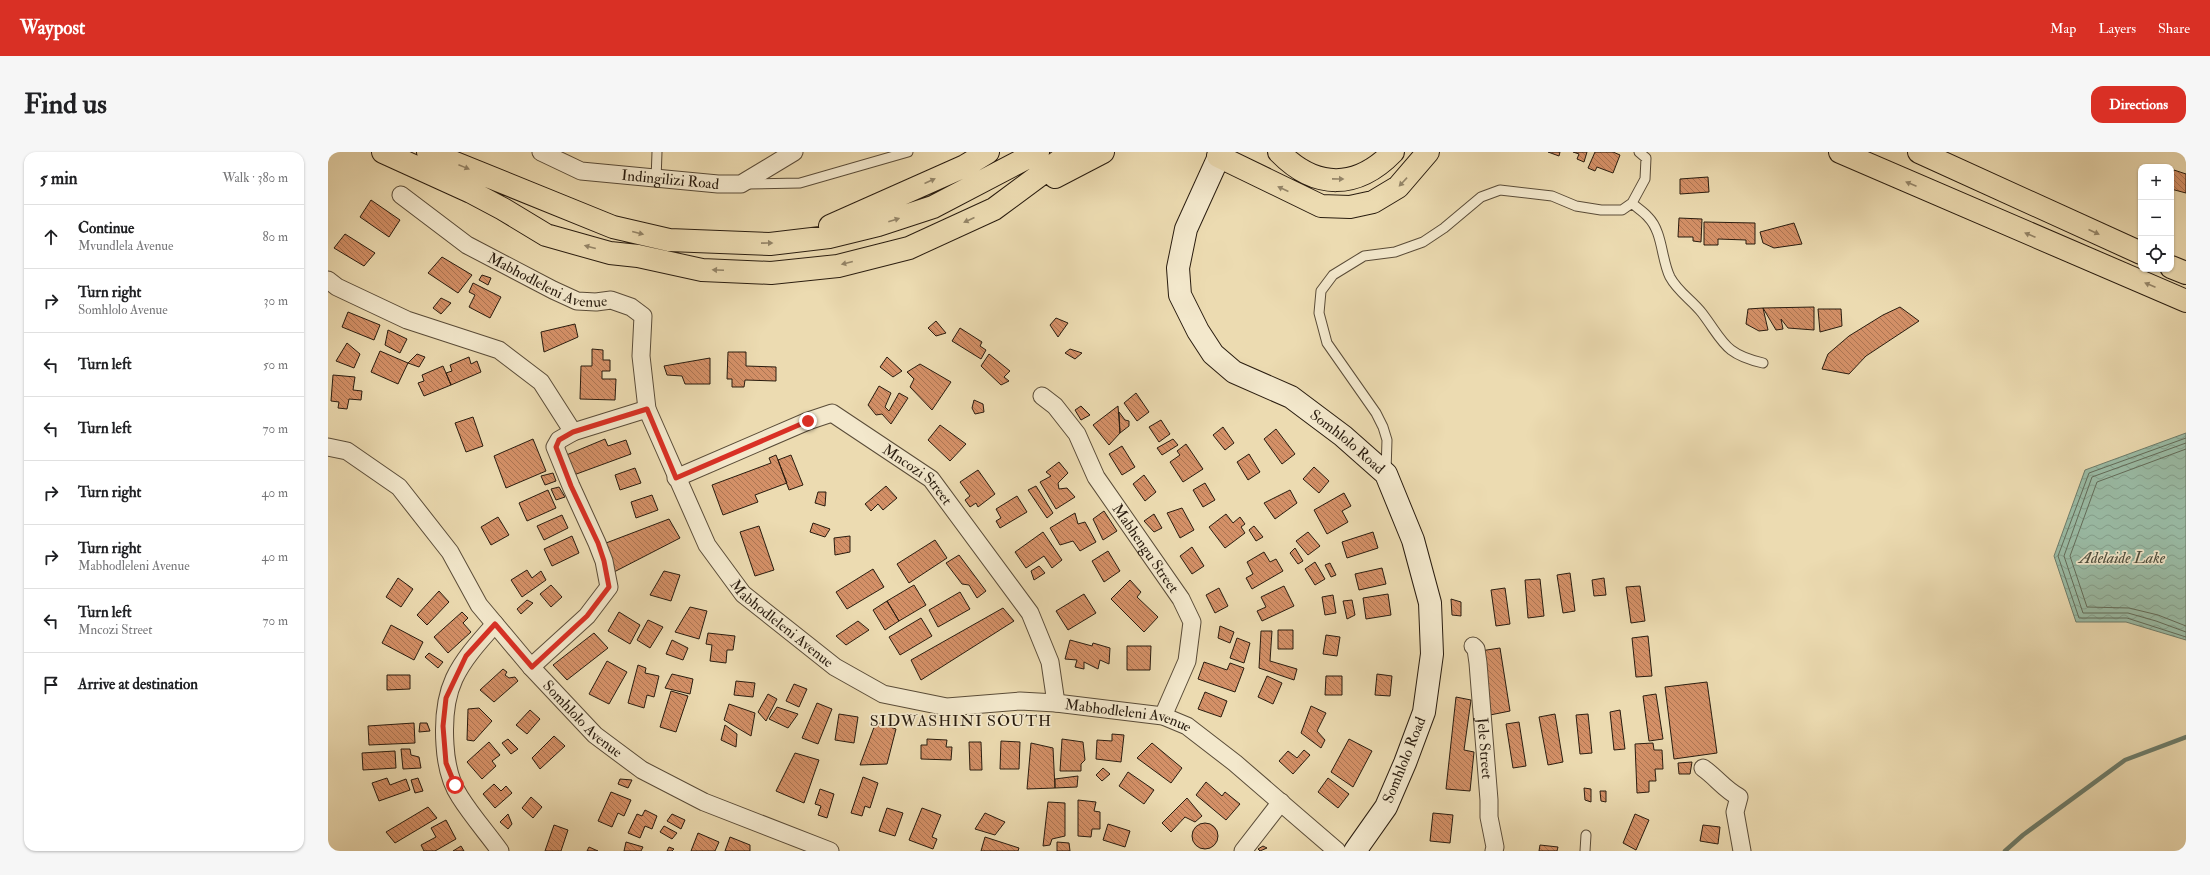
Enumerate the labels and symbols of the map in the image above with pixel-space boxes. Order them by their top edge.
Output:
one-way arrow [458,164,469,170]
street label: Indingilizi Road [621,166,721,194]
one-way arrow [1332,176,1344,183]
one-way arrow [1398,177,1407,187]
one-way arrow [925,178,937,184]
one-way arrow [1905,181,1916,187]
one-way arrow [1277,185,1289,191]
one-way arrow [888,217,900,223]
one-way arrow [964,217,975,223]
one-way arrow [2089,229,2100,235]
one-way arrow [631,230,644,236]
one-way arrow [2024,231,2036,237]
one-way arrow [761,240,773,247]
one-way arrow [584,244,597,250]
street label: Mabhodleleni Avenue [484,248,608,312]
one-way arrow [841,261,853,267]
one-way arrow [712,267,724,274]
one-way arrow [2144,282,2156,288]
street label: Somhlolo Road [1306,405,1389,479]
route end [799,412,817,430]
street label: Mncozi Street [879,440,956,509]
street label: Mabhengu Street [1108,500,1183,597]
water label: Adelaide Lake [2077,548,2166,568]
street label: Mabhodleleni Avenue [726,576,837,672]
street label: Somhlolo Avenue [538,677,626,762]
street label: Mabhodleleni Avenue [1064,695,1196,736]
district label: SIDWASHINI SOUTH [870,711,1052,731]
street label: Somhlolo Road [1379,714,1431,806]
street label: Jele Street [1471,716,1496,780]
route start [446,776,464,794]

